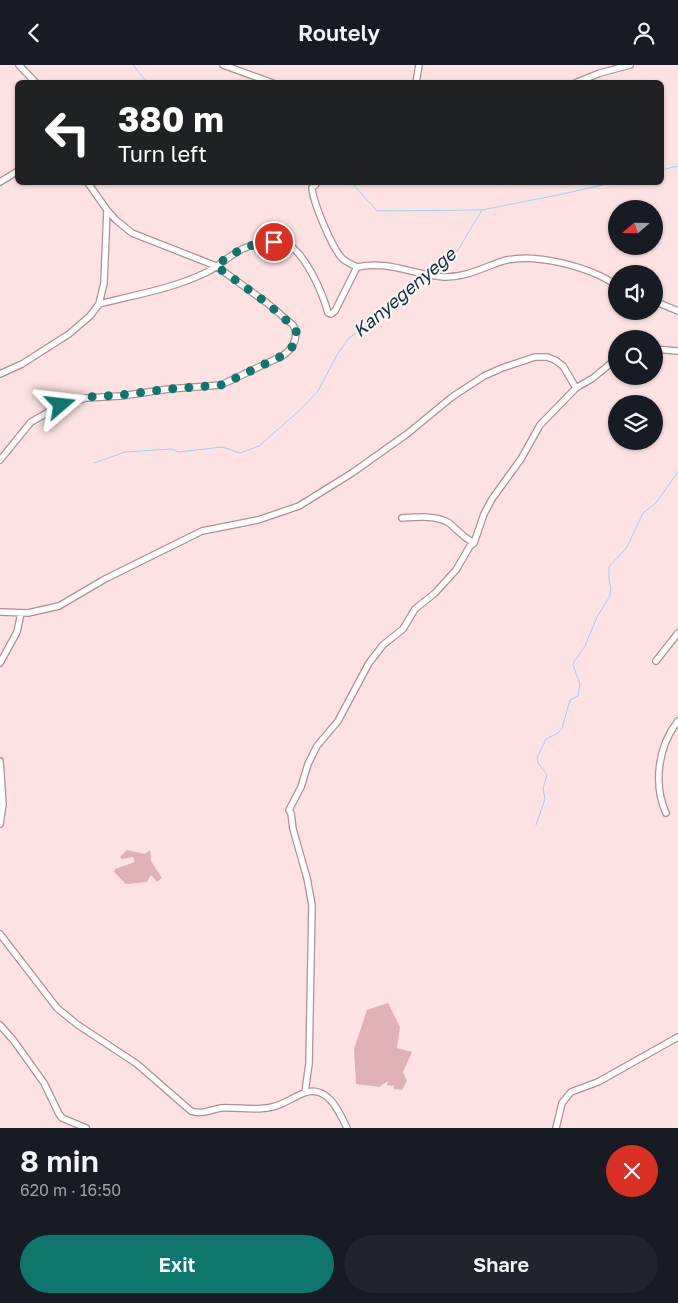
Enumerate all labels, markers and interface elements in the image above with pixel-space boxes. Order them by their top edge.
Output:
icon: back [20,19,48,47]
text: Routely [298,19,380,46]
icon: person [630,19,658,47]
text: 380 m [118,98,224,140]
icon: left [35,100,100,165]
text: Turn left [118,140,207,167]
north arrow [608,200,662,255]
map controls [608,200,663,450]
pin [253,221,295,263]
icon: arrive [260,228,288,256]
water label: Kanyegenyege [348,242,461,341]
button: sound [608,265,663,320]
button: search [608,330,663,385]
position arrow [34,378,86,430]
button: layers [608,395,663,450]
text: 8 min [20,1143,99,1179]
button: close [606,1145,658,1197]
text: 620 m · 16:50 [20,1180,121,1200]
button: Exit [20,1235,334,1293]
button: Share [344,1235,658,1293]

